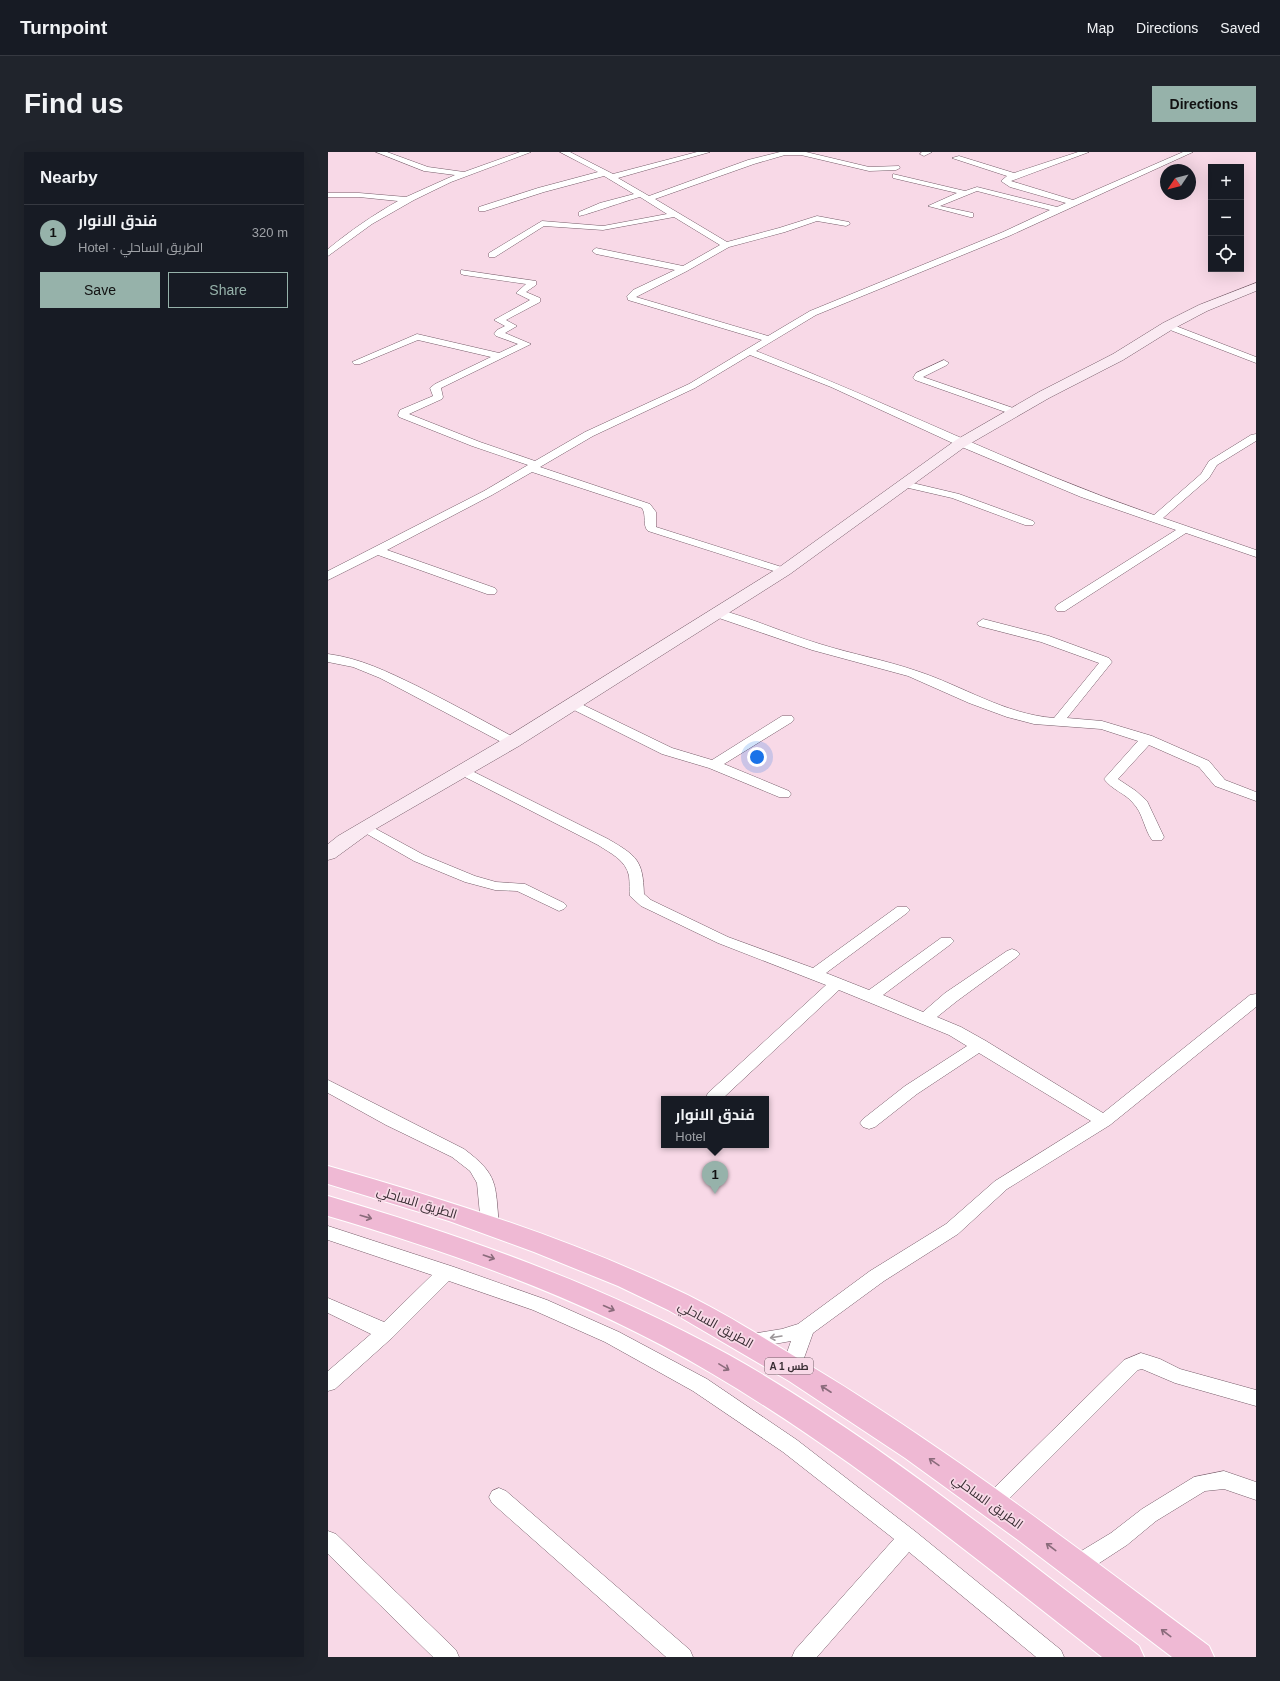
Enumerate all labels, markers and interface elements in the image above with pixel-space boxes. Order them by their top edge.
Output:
text: Turnpoint [20,17,107,38]
text: Map [1087,20,1114,36]
text: Directions [1136,20,1198,36]
text: Saved [1220,20,1260,36]
button: Directions [1152,86,1256,122]
text: Find us [24,88,124,119]
north arrow [1160,164,1196,200]
map controls [1208,164,1244,272]
button: + [1208,164,1244,200]
text: Nearby [40,168,98,187]
button: − [1208,200,1244,236]
text: فندق الانوار [78,212,157,229]
text: 1 [49,225,57,240]
text: 320 m [252,225,288,240]
button: locate [1208,236,1244,272]
text: Hotel · الطريق الساحلي [78,240,203,255]
button: Save [40,272,160,308]
button: Share [168,272,288,308]
your location [747,747,767,767]
popup [661,1096,769,1148]
text: فندق الانوار [675,1106,755,1123]
text: Hotel [675,1129,706,1144]
pin: 1 [702,1161,728,1194]
street label: الطريق الساحلي [374,1183,459,1225]
one-way arrow [359,1213,372,1221]
one-way arrow [483,1254,495,1262]
street label: الطريق الساحلي [674,1298,756,1354]
one-way arrow [602,1304,614,1312]
one-way arrow [770,1333,783,1341]
road number: A 1 طس [765,1358,813,1374]
one-way arrow [718,1363,729,1371]
one-way arrow [821,1385,832,1394]
one-way arrow [929,1458,940,1466]
street label: الطريق الساحلي [948,1471,1026,1534]
one-way arrow [1045,1543,1056,1551]
one-way arrow [1160,1629,1171,1638]

